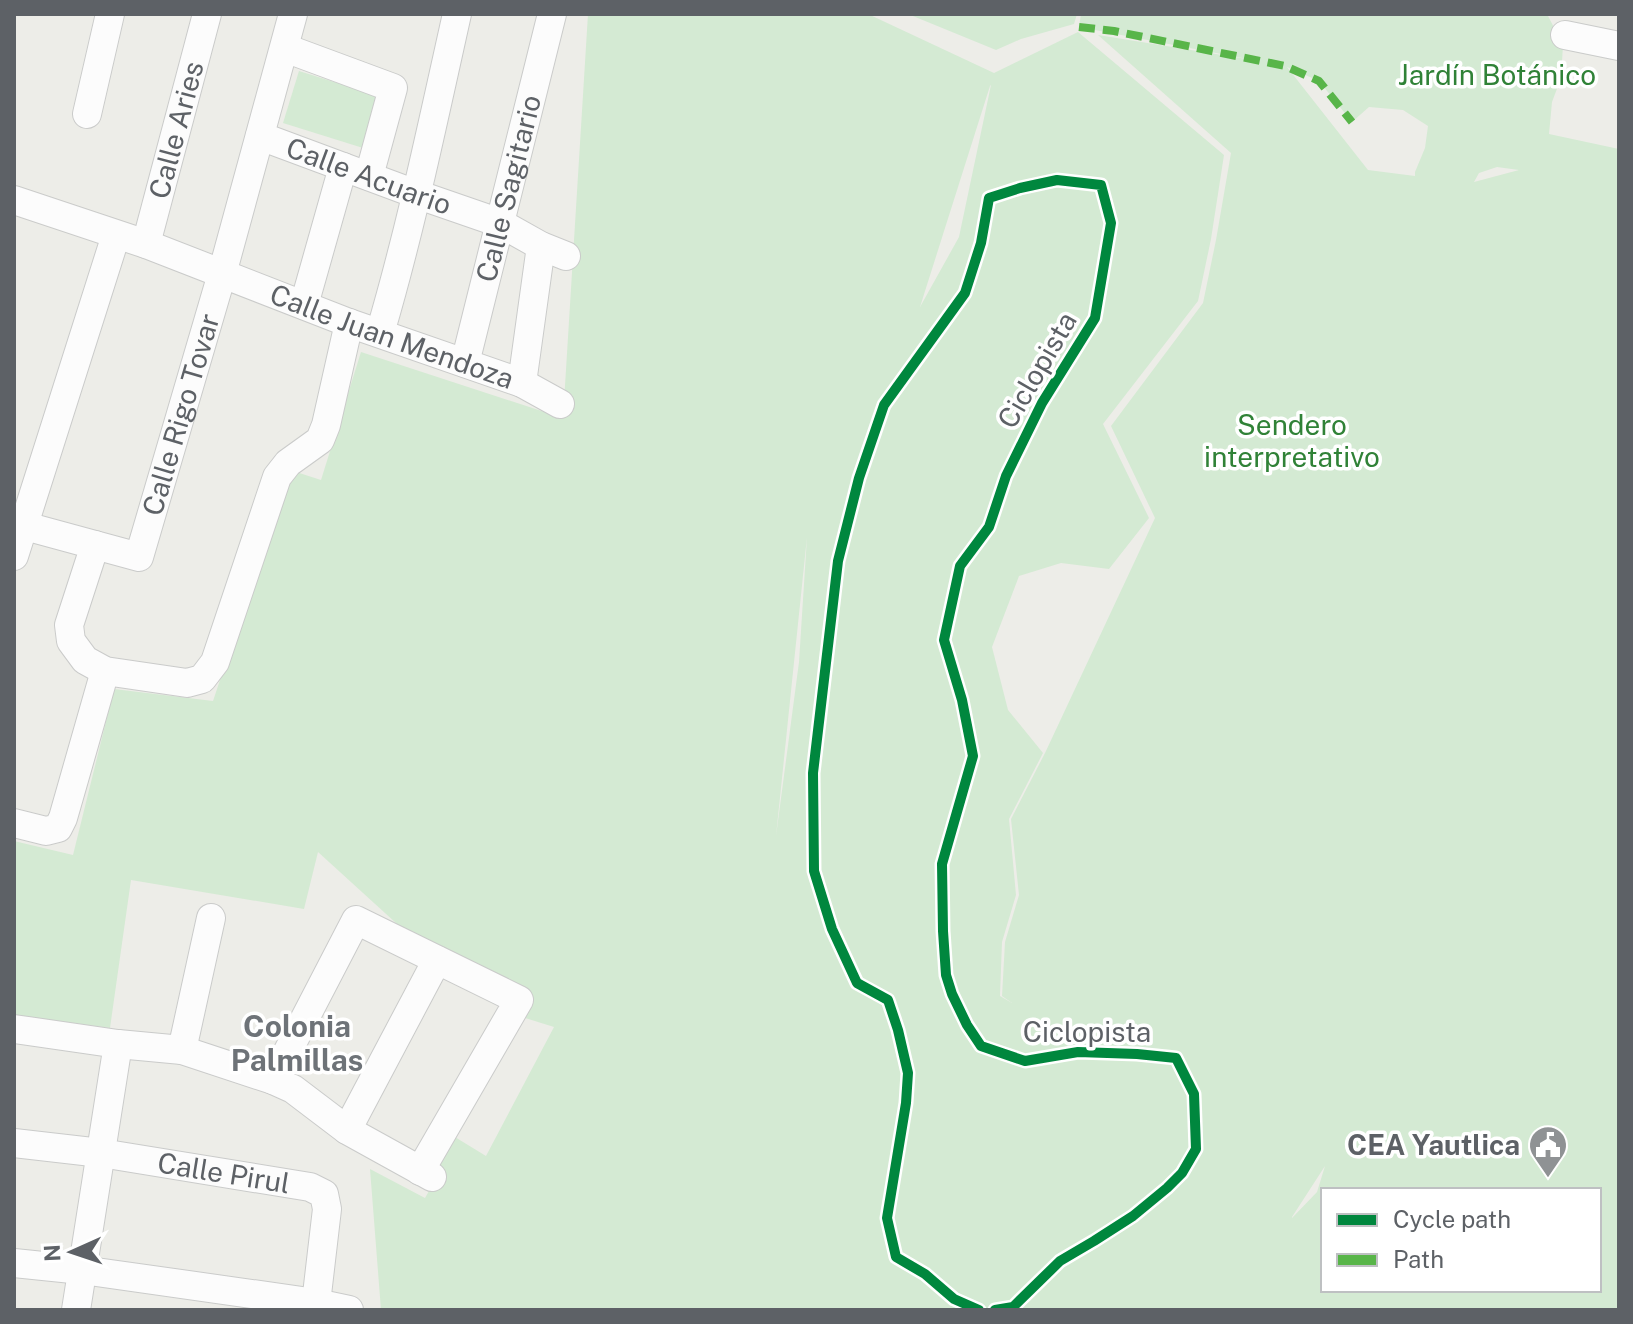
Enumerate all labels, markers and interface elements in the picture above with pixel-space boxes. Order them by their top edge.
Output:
street label: Calle Aries [142,58,210,202]
park label: Jardín Botánico [1398,58,1596,91]
street label: Calle Sagitario [469,91,547,285]
street label: Calle Acuario [282,130,456,221]
street label: Calle Juan Mendoza [266,277,518,395]
street label: Ciclopista [990,306,1083,434]
street label: Calle Rigo Tovar [135,310,225,519]
park label: Sendero interpretativo [1204,408,1380,473]
district label: Colonia Palmillas [231,1008,363,1078]
street label: Ciclopista [1023,1015,1151,1048]
public building icon: CEA Yautlica [1527,1124,1569,1179]
place label: CEA Yautlica [1347,1128,1520,1161]
street label: Calle Pirul [155,1145,293,1200]
legend [1321,1188,1601,1292]
text: Cycle path [1393,1205,1511,1233]
north arrow [32,1212,112,1292]
text: N [39,1244,65,1262]
text: Path [1393,1245,1444,1273]

